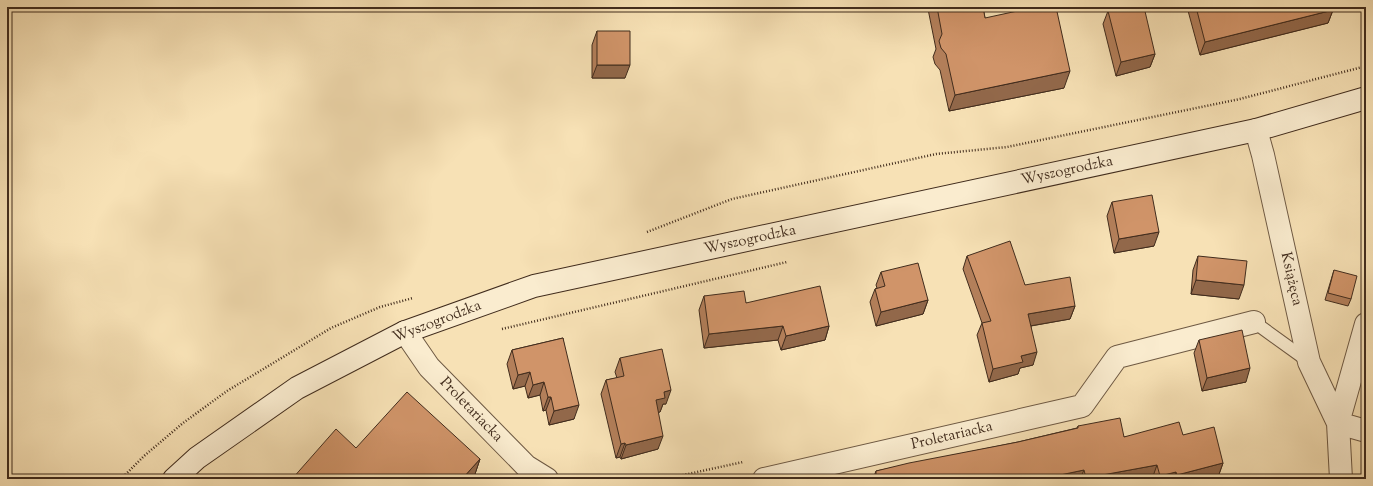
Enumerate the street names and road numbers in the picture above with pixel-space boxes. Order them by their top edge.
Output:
street label: Wyszogrodzka [1019,151,1115,191]
street label: Wyszogrodzka [702,220,798,260]
street label: Książęca [1275,250,1307,308]
street label: Wyszogrodzka [390,295,484,349]
street label: Proletariacka [435,373,507,447]
street label: Proletariacka [909,416,995,456]

